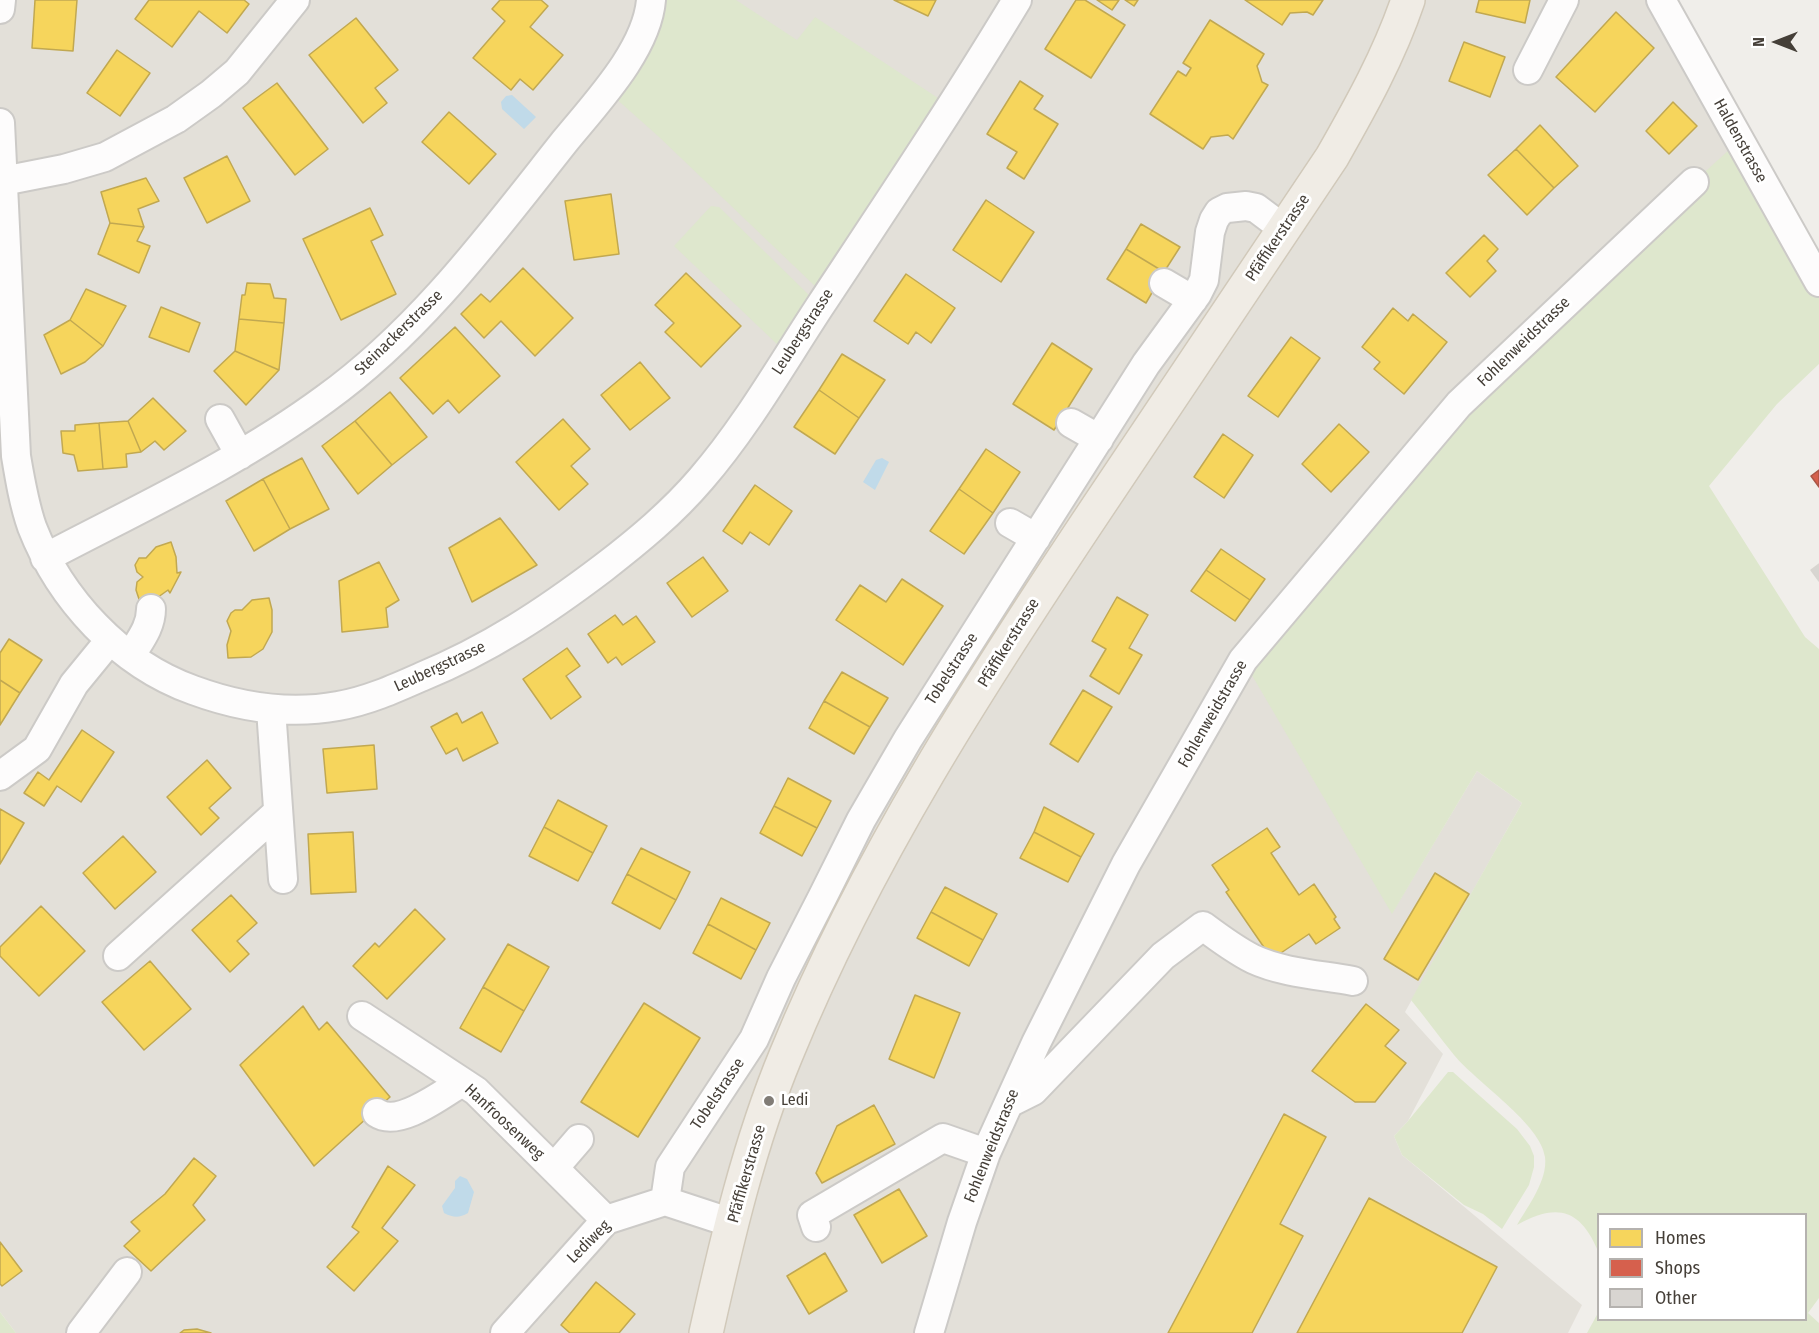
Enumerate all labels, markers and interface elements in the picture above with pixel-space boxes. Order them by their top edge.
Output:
north arrow [1747,12,1807,72]
text: N [1749,37,1768,47]
street label: Haldenstrasse [1709,96,1771,186]
street label: Pfäffikerstrasse [1242,191,1314,285]
street label: Leubergstrasse [768,285,838,379]
street label: Steinackerstrasse [351,286,447,380]
street label: Fohlenweidstrasse [1474,293,1574,391]
street label: Pfäffikerstrasse [974,595,1044,691]
street label: Tobelstrasse [922,629,982,709]
street label: Leubergstrasse [391,637,489,697]
street label: Fohlenweidstrasse [1174,657,1252,771]
street label: Tobelstrasse [687,1055,749,1133]
street label: Hanfroosenweg [460,1080,548,1164]
street label: Fohlenweidstrasse [960,1086,1024,1206]
place label: Ledi [781,1091,808,1111]
marker: Ledi [762,1094,776,1108]
street label: Pfäffikerstrasse [724,1123,770,1225]
legend [1597,1213,1807,1321]
street label: Lediweg [563,1216,615,1268]
text: Homes [1655,1227,1706,1249]
text: Shops [1655,1257,1700,1279]
text: Other [1655,1287,1697,1309]

